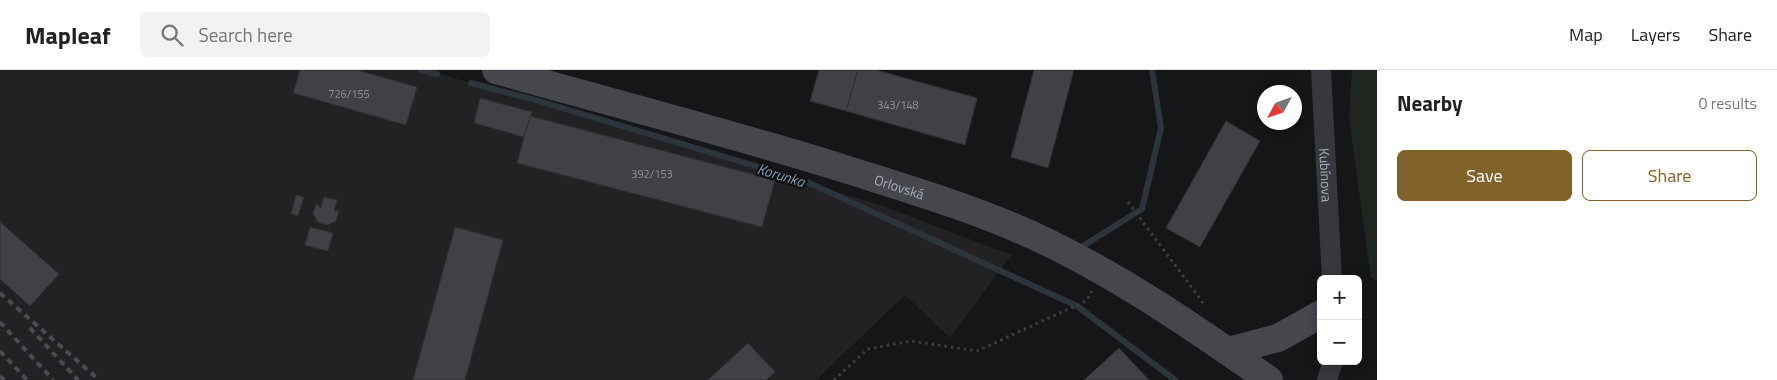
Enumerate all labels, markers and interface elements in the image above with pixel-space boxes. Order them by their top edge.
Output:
search box [140,12,490,57]
text: Mapleaf [25,17,110,53]
text: Search here [198,20,293,49]
icon: search [158,21,186,49]
text: Map [1569,21,1603,48]
text: Layers [1631,21,1680,48]
text: Share [1708,21,1752,48]
north arrow [1257,85,1302,130]
house number: 726/155 [328,86,370,102]
text: Nearby [1397,87,1462,119]
text: 0 results [1698,91,1757,115]
house number: 343/148 [877,97,919,113]
street label: Kubínova [1315,147,1338,202]
button: Save [1397,150,1572,201]
button: Share [1582,150,1757,201]
water label: Korunka [754,157,809,194]
house number: 392/153 [631,166,673,182]
street label: Orlovská [872,168,927,204]
map controls [1317,275,1362,365]
button: + [1317,275,1362,320]
button: − [1317,320,1362,365]

